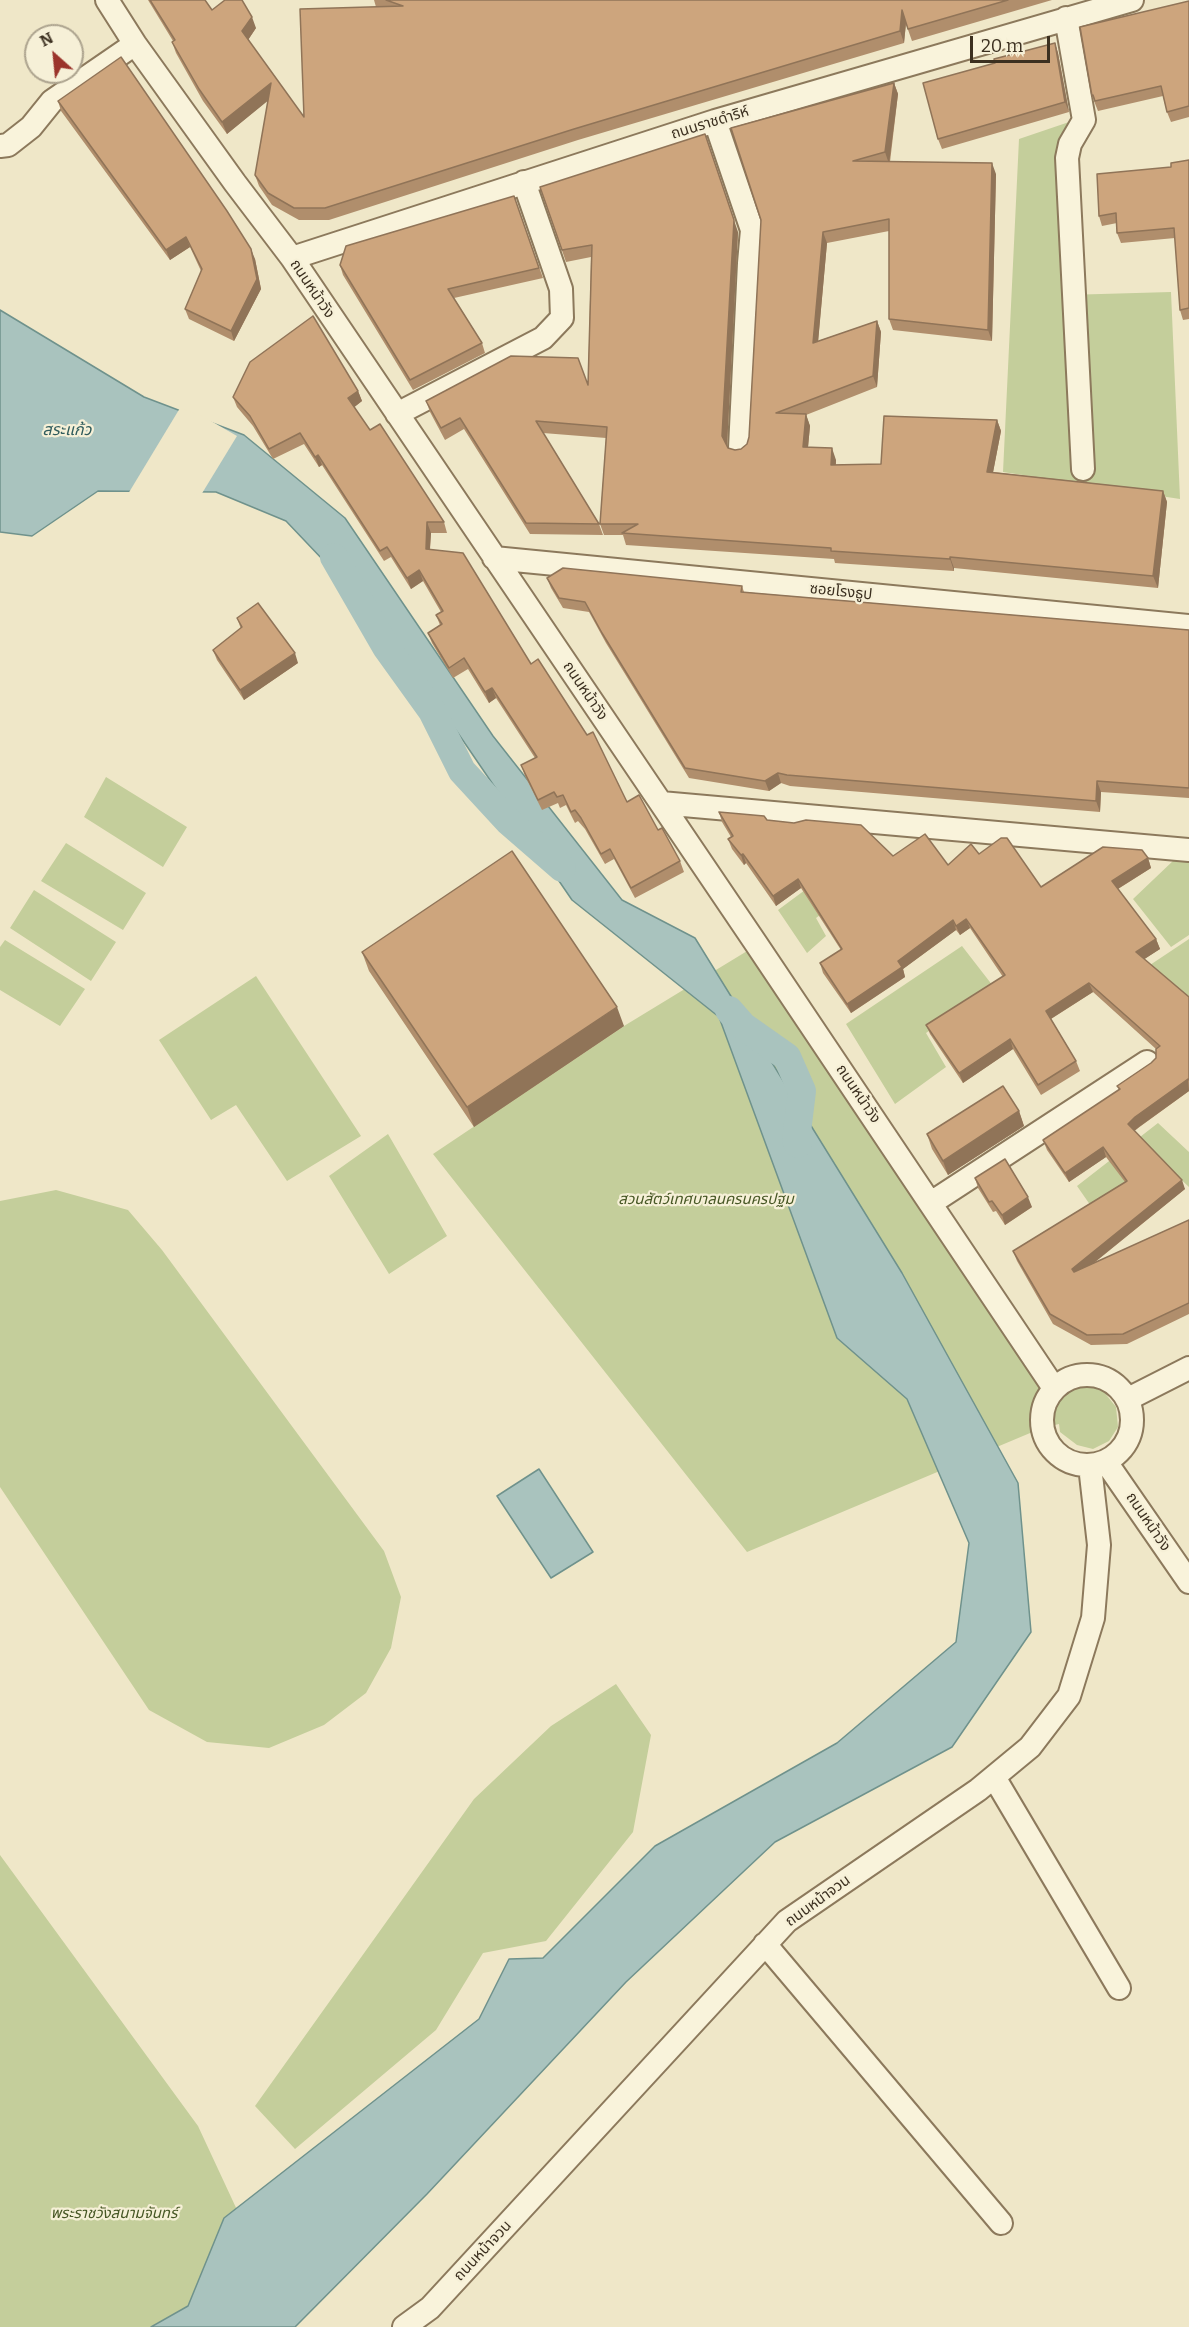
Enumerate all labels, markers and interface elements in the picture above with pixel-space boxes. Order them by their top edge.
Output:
north arrow [24,24,84,84]
scale bar [973,24,1052,62]
text: N [37,28,56,51]
text: 20 m [981,35,1023,57]
street label: ถนนราชดำริห์ [669,103,751,143]
street label: ถนนหน้าวัง [286,256,338,322]
water label: สระแก้ว [43,421,91,441]
street label: ซอยโรงธูป [809,580,873,604]
street label: ถนนหน้าวัง [559,658,611,724]
street label: ถนนหน้าวัง [832,1061,884,1127]
park label: สวนสัตว์เทศบาลนครนครปฐม [618,1191,794,1209]
street label: ถนนหน้าวัง [1122,1489,1174,1555]
street label: ถนนหน้าจวน [782,1871,854,1931]
park label: พระราชวังสนามจันทร์ [51,2205,177,2223]
street label: ถนนหน้าจวน [450,2217,516,2285]

